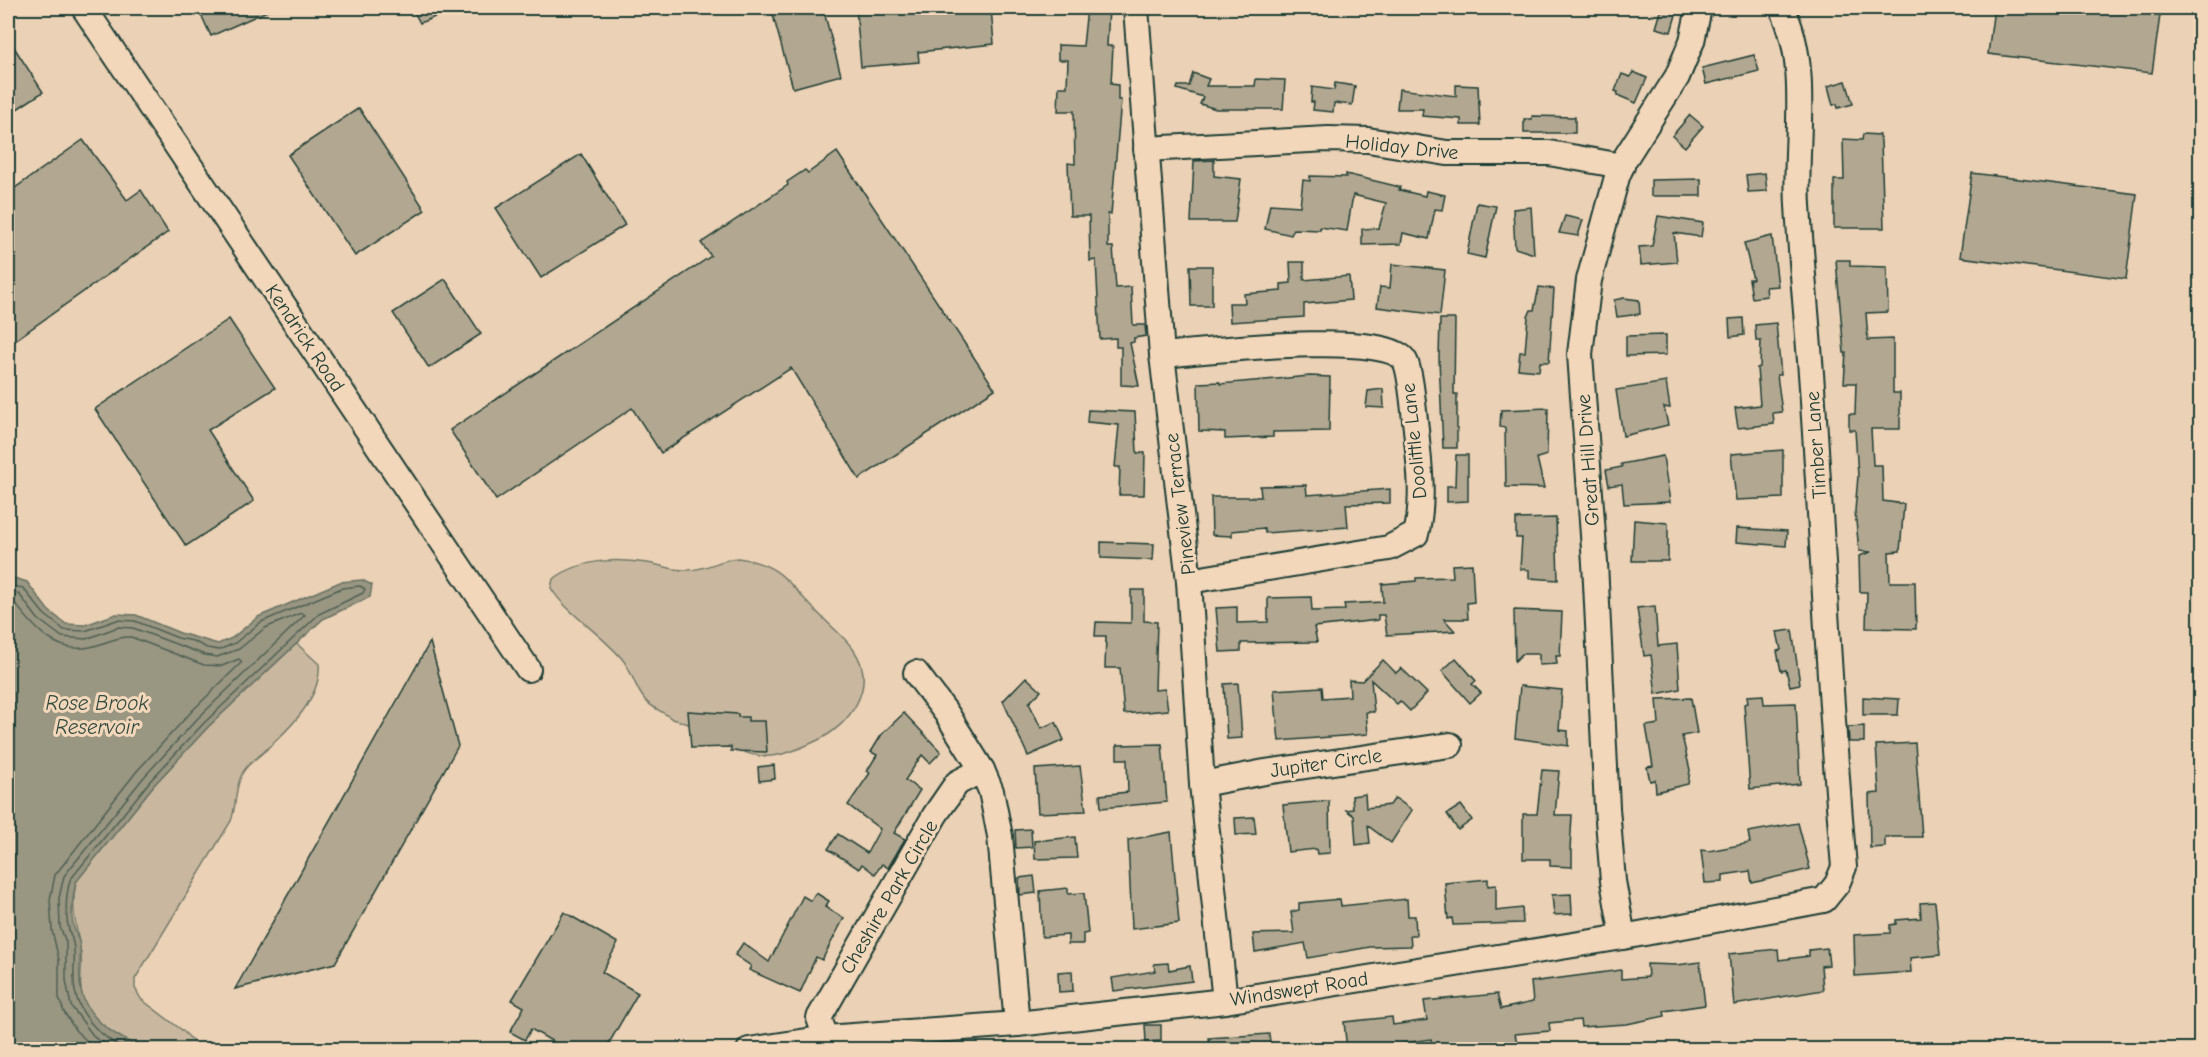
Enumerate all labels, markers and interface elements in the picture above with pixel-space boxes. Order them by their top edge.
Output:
street label: Holiday Drive [1344,130,1460,164]
street label: Kendrick Road [261,280,349,396]
street label: Doolittle Lane [1396,382,1432,500]
street label: Timber Lane [1801,390,1831,500]
street label: Great Hill Drive [1572,393,1604,527]
street label: Pineview Terrace [1160,432,1200,576]
water label: Rose Brook Reservoir [45,691,149,739]
street label: Jupiter Circle [1269,744,1383,782]
street label: Cheshire Park Circle [836,816,942,978]
street label: Windswept Road [1228,967,1370,1011]

